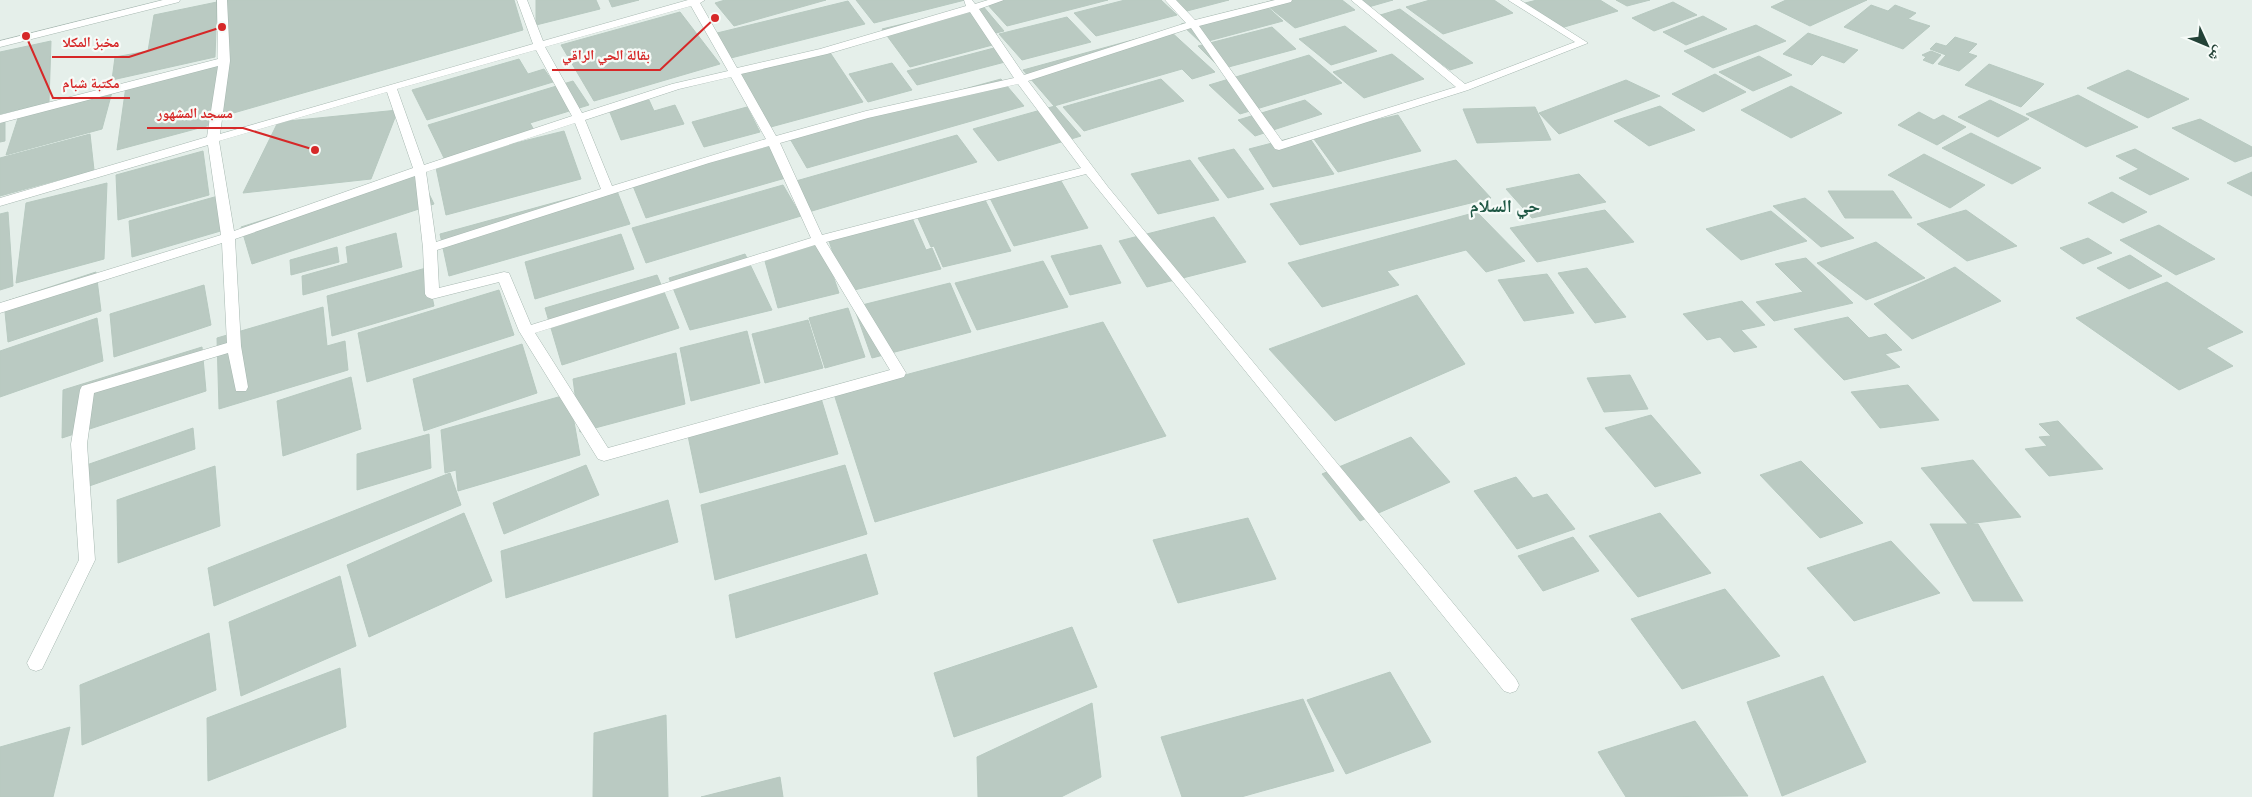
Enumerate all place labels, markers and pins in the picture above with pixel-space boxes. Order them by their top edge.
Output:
callout: مخبز المكلا [52,28,129,57]
callout: بقالة الحي الراقي [552,41,660,70]
callout: مكتبة شبام [53,69,130,98]
callout: مسجد المشهور [147,99,243,128]

